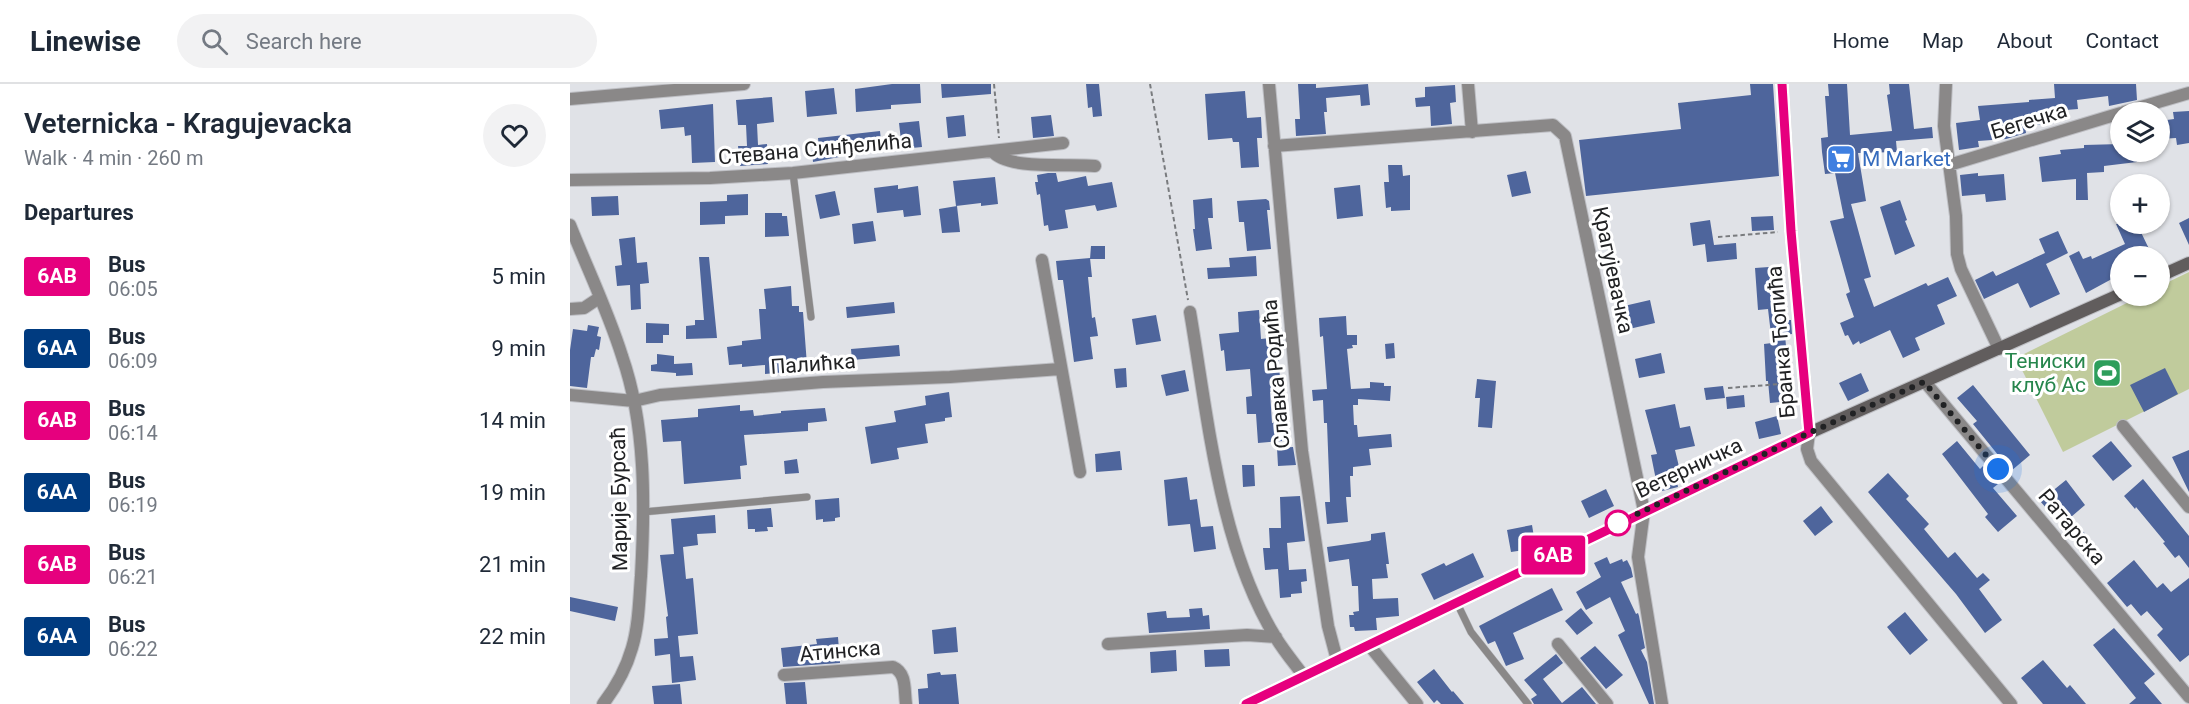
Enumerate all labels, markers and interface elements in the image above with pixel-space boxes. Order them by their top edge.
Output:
search box [177,14,597,68]
text: Linewise [30,25,141,58]
icon: search [198,25,231,58]
text: Search here [246,29,362,54]
text: Home [1833,29,1889,53]
text: Map [1922,29,1964,53]
text: About [1997,29,2053,53]
text: Contact [2086,29,2159,53]
street label: Бегечка [1988,98,2070,144]
map controls [2110,102,2170,306]
button: layers [2110,102,2170,162]
button: heart [483,104,546,167]
text: Veternicka - Kragujevacka [24,107,352,140]
street label: Стевана Синђелића [717,129,913,169]
supermarket icon: M Market [1825,143,1857,175]
text: Walk · 4 min · 260 m [24,146,203,170]
place label: M Market [1862,147,1951,171]
button: + [2110,174,2170,234]
text: Departures [24,200,134,225]
street label: Крагујевачка [1588,204,1638,336]
button: − [2110,246,2170,306]
text: Bus [108,252,146,277]
text: 6AB [37,264,77,288]
text: 5 min [491,264,546,289]
street label: Бранка Ћопића [1762,265,1800,419]
text: 06:05 [108,277,158,301]
street label: Славка Родића [1258,298,1294,450]
text: Bus [108,324,146,349]
text: 6AA [37,336,77,360]
text: 9 min [491,336,546,361]
text: 06:09 [108,349,158,373]
street label: Палићка [770,349,856,379]
place label: Тениски клуб Ас [2005,349,2086,397]
sports icon: Тениски клуб Ас [2091,357,2123,389]
text: Bus [108,396,146,421]
text: 6AB [37,408,77,432]
text: 14 min [479,408,546,433]
text: 06:14 [108,421,158,445]
street label: Марије Бурсаћ [606,427,632,571]
street label: Ветерничка [1632,433,1746,503]
your location [1983,454,2013,484]
text: Bus [108,468,146,493]
text: 6AA [37,480,77,504]
text: 19 min [479,480,546,505]
street label: Ратарска [2033,484,2111,570]
text: 06:19 [108,493,158,517]
unlabelled marker [1605,510,1631,536]
line badge: 6AB [1518,536,1588,574]
text: Bus [108,540,146,565]
text: 6AB [1533,543,1573,567]
text: 6AB [37,552,77,576]
text: 21 min [479,552,546,577]
text: 06:21 [108,565,158,589]
text: Bus [108,612,146,637]
text: 6AA [37,624,77,648]
text: 22 min [479,624,546,649]
street label: Атинска [798,636,882,666]
text: 06:22 [108,637,158,661]

